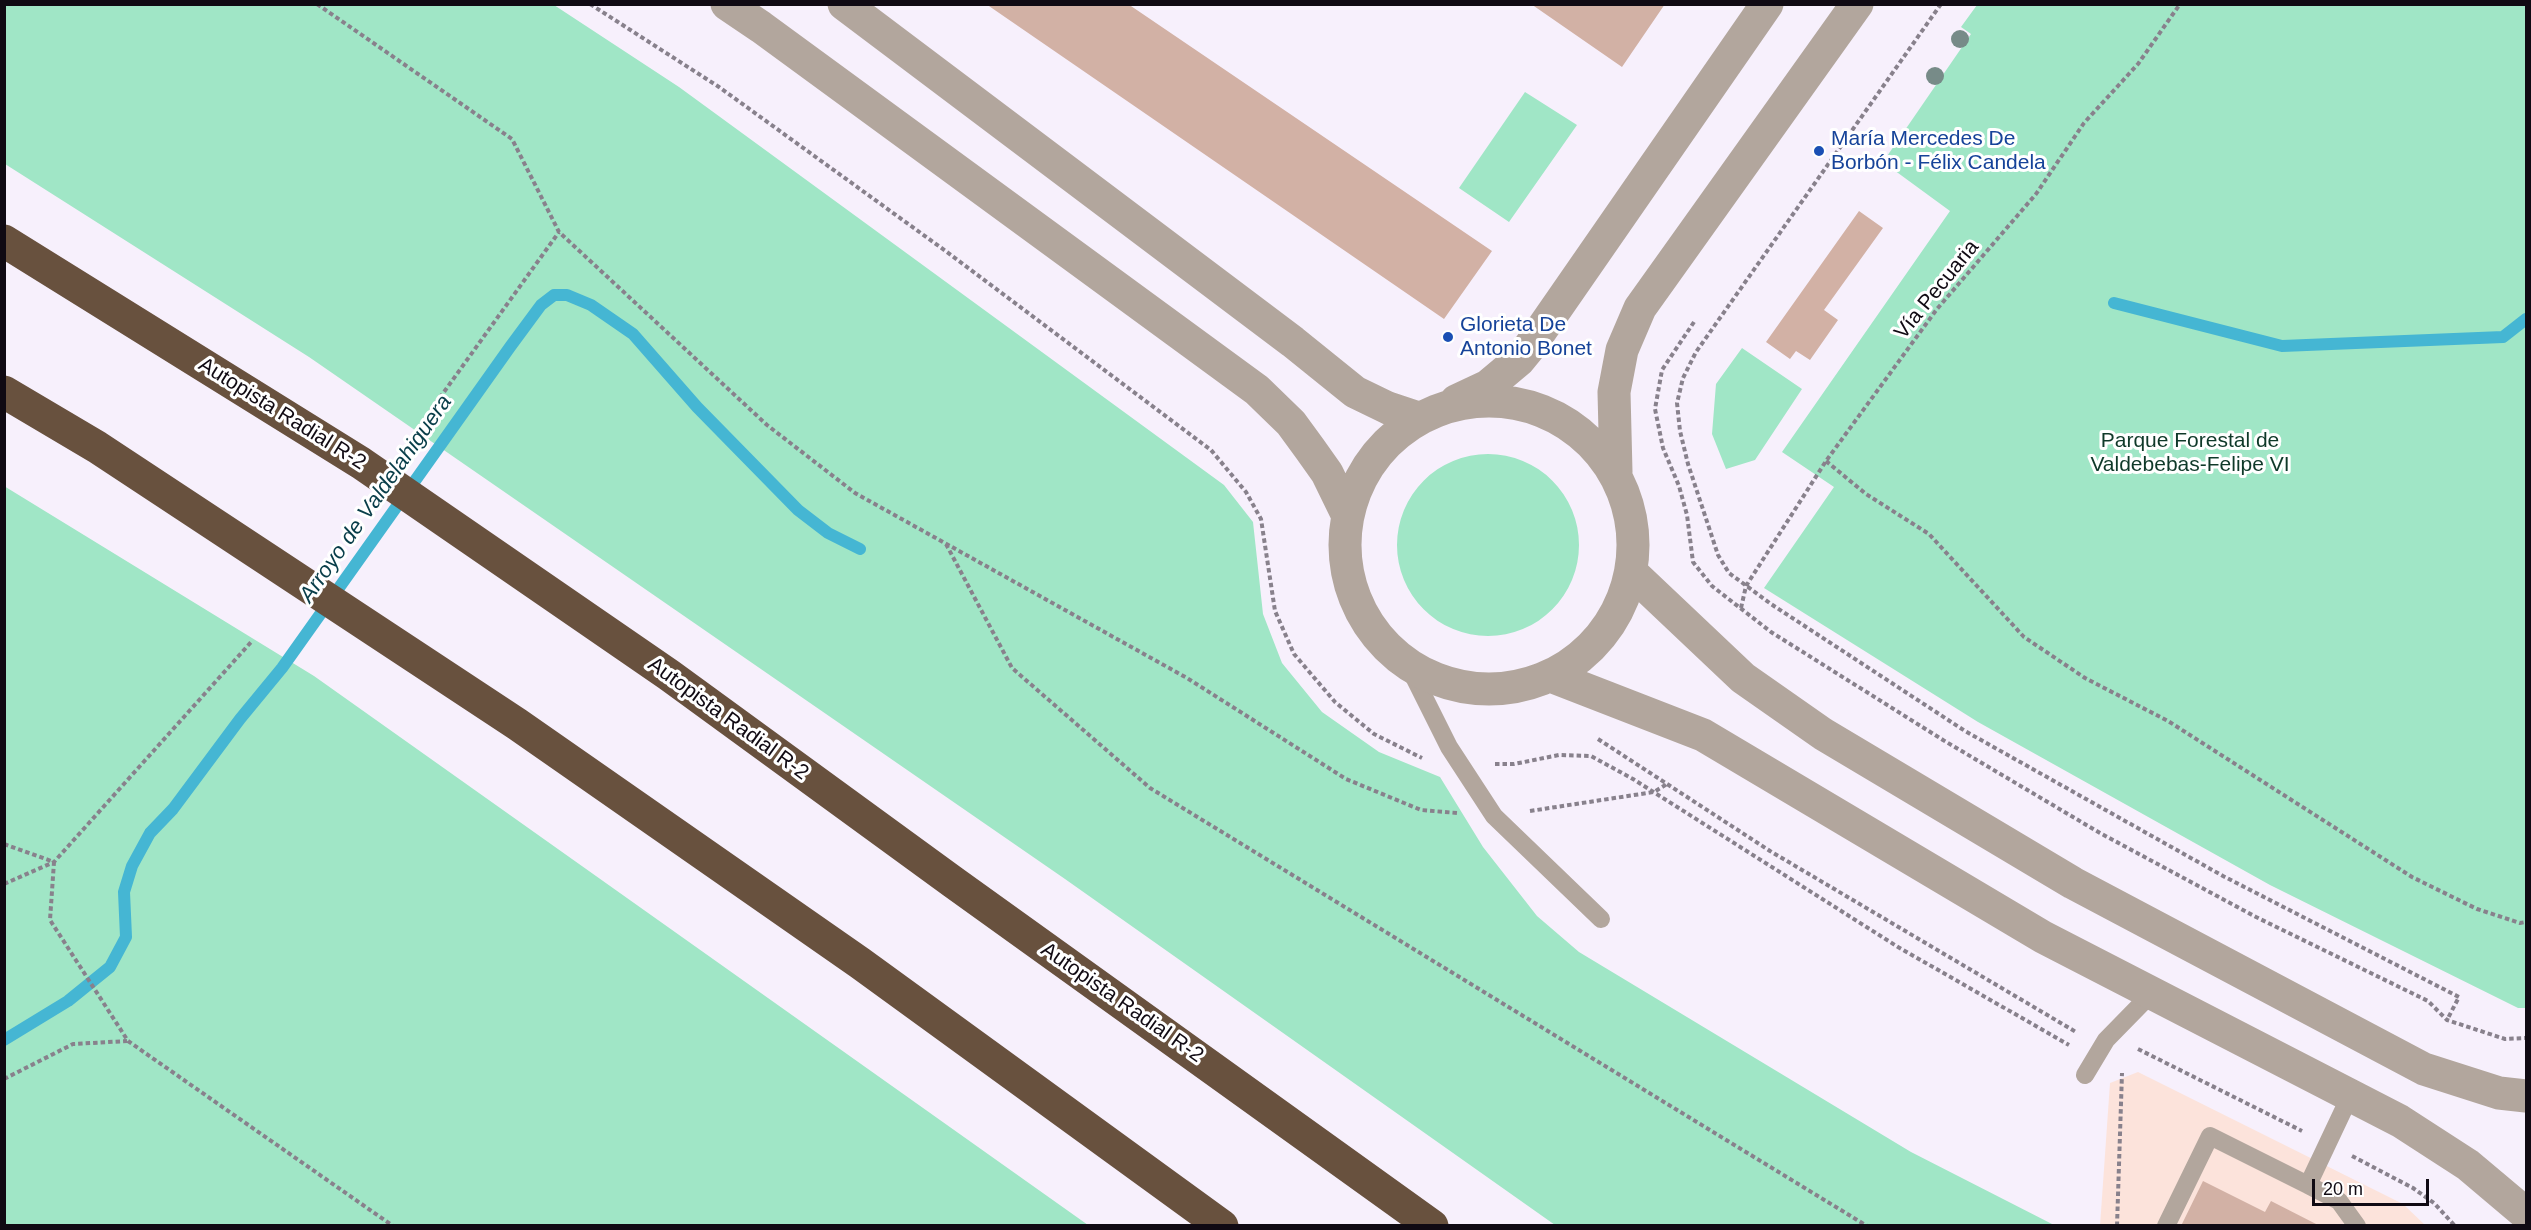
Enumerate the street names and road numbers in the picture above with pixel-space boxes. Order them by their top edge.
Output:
street label: Vía Pecuaria [1889,235,1985,345]
street label: Autopista Radial R-2 [194,352,370,476]
street label: Autopista Radial R-2 [643,652,813,786]
street label: Autopista Radial R-2 [1036,937,1208,1069]

